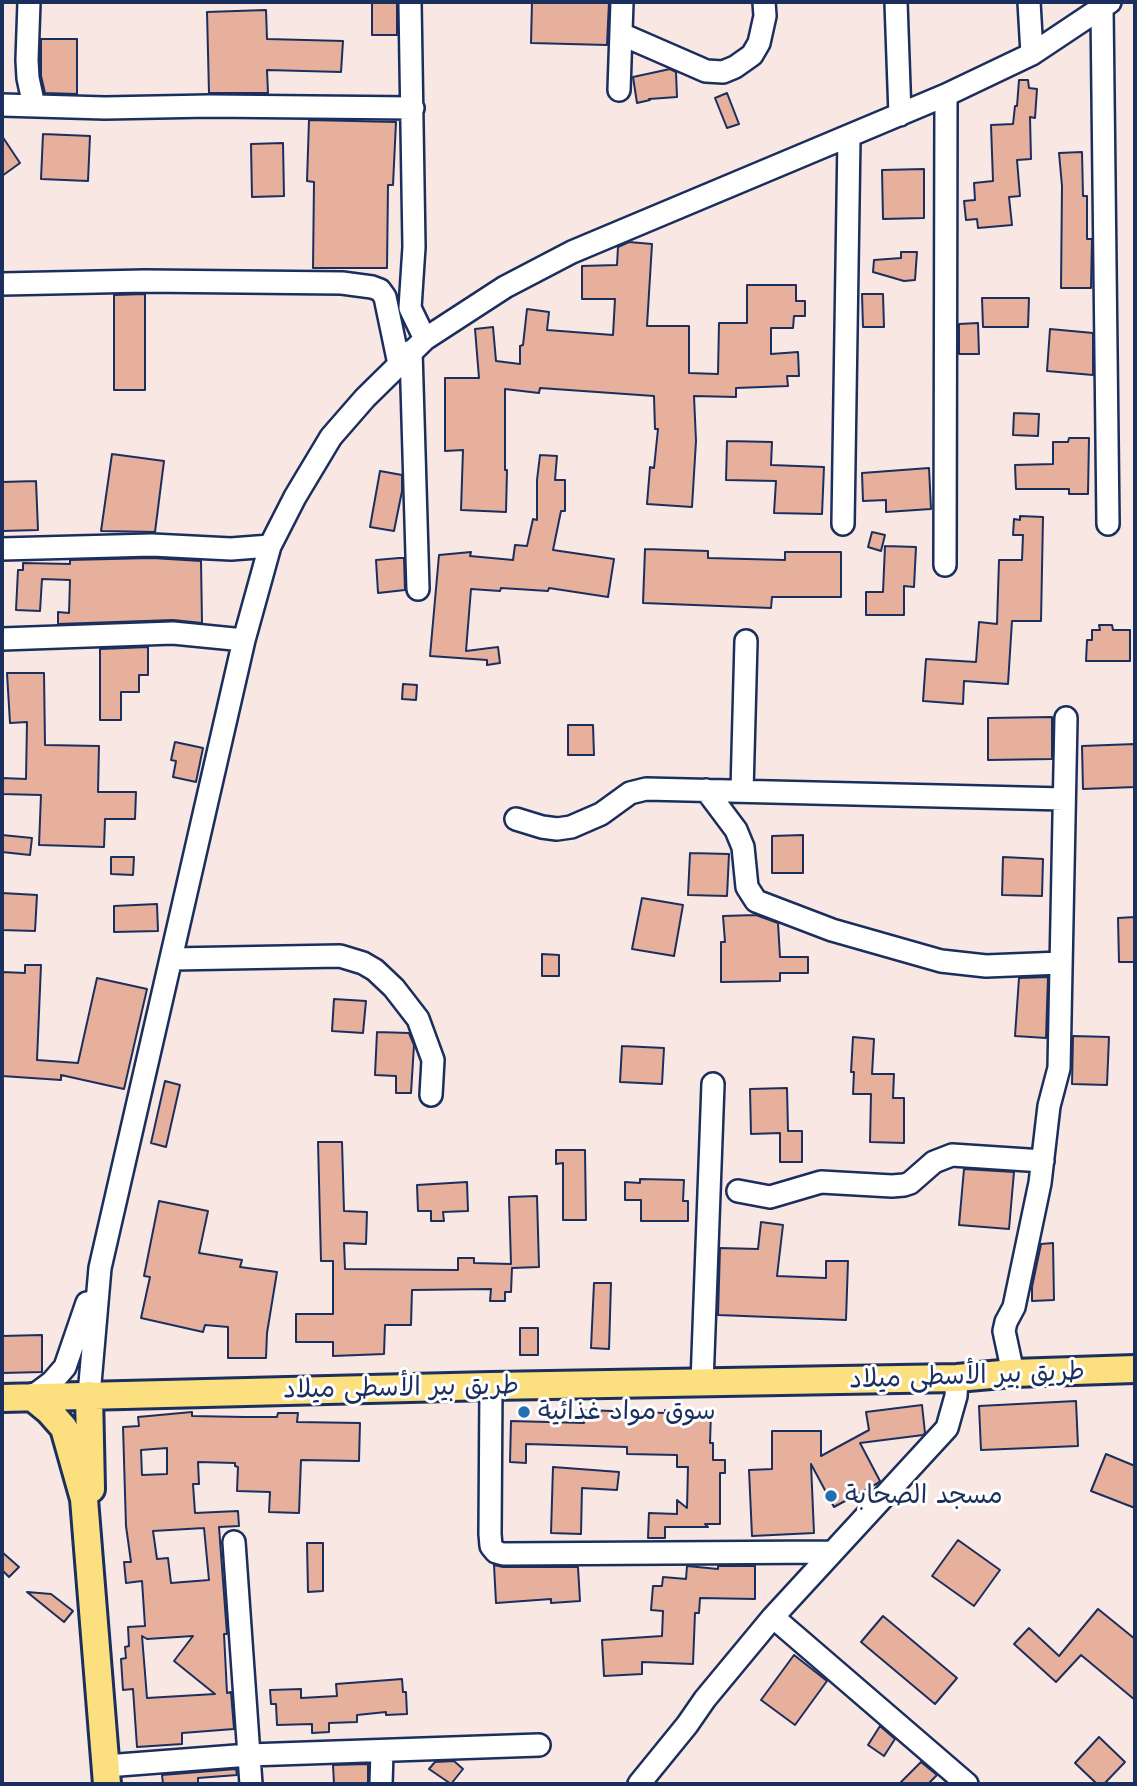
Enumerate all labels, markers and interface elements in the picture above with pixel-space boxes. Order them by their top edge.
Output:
street label: طريق بير الأسطى ميلاد [849,1356,1085,1396]
street label: طريق بير الأسطى ميلاد [283,1370,519,1406]
place label: سوق مواد غذائية [538,1396,716,1428]
marker: سوق مواد غذائية [516,1404,532,1420]
place label: مسجد الصحابة [845,1480,1003,1512]
marker: مسجد الصحابة [823,1488,839,1504]

